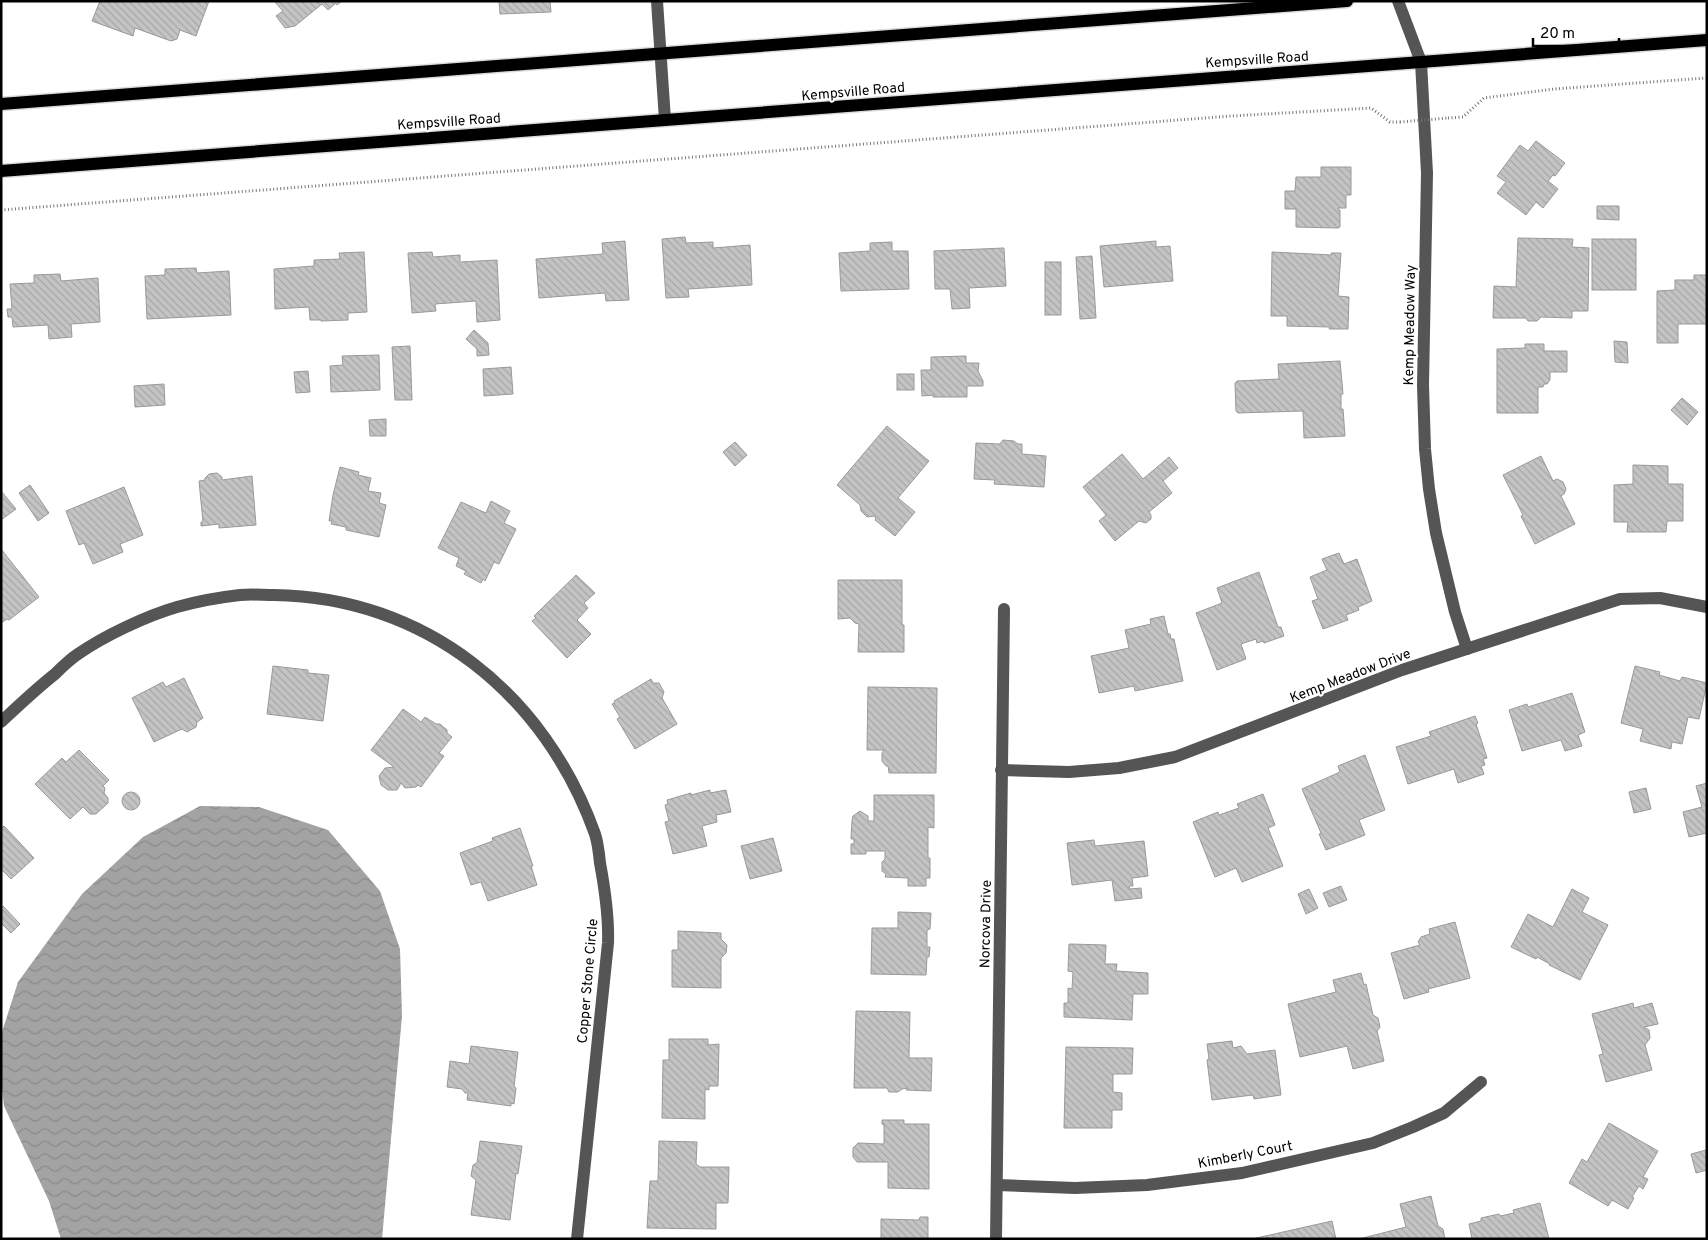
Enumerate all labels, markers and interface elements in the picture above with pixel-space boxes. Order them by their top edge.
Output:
scale bar [1533,15,1619,47]
text: 20 m [1540,25,1575,44]
street label: Kempsville Road [1205,48,1310,73]
street label: Kempsville Road [801,79,906,105]
street label: Kempsville Road [397,110,502,135]
street label: Kemp Meadow Way [1401,264,1420,386]
street label: Kemp Meadow Drive [1288,646,1413,707]
street label: Norcova Drive [977,880,996,968]
street label: Copper Stone Circle [575,918,602,1044]
street label: Kimberly Court [1197,1138,1294,1173]

